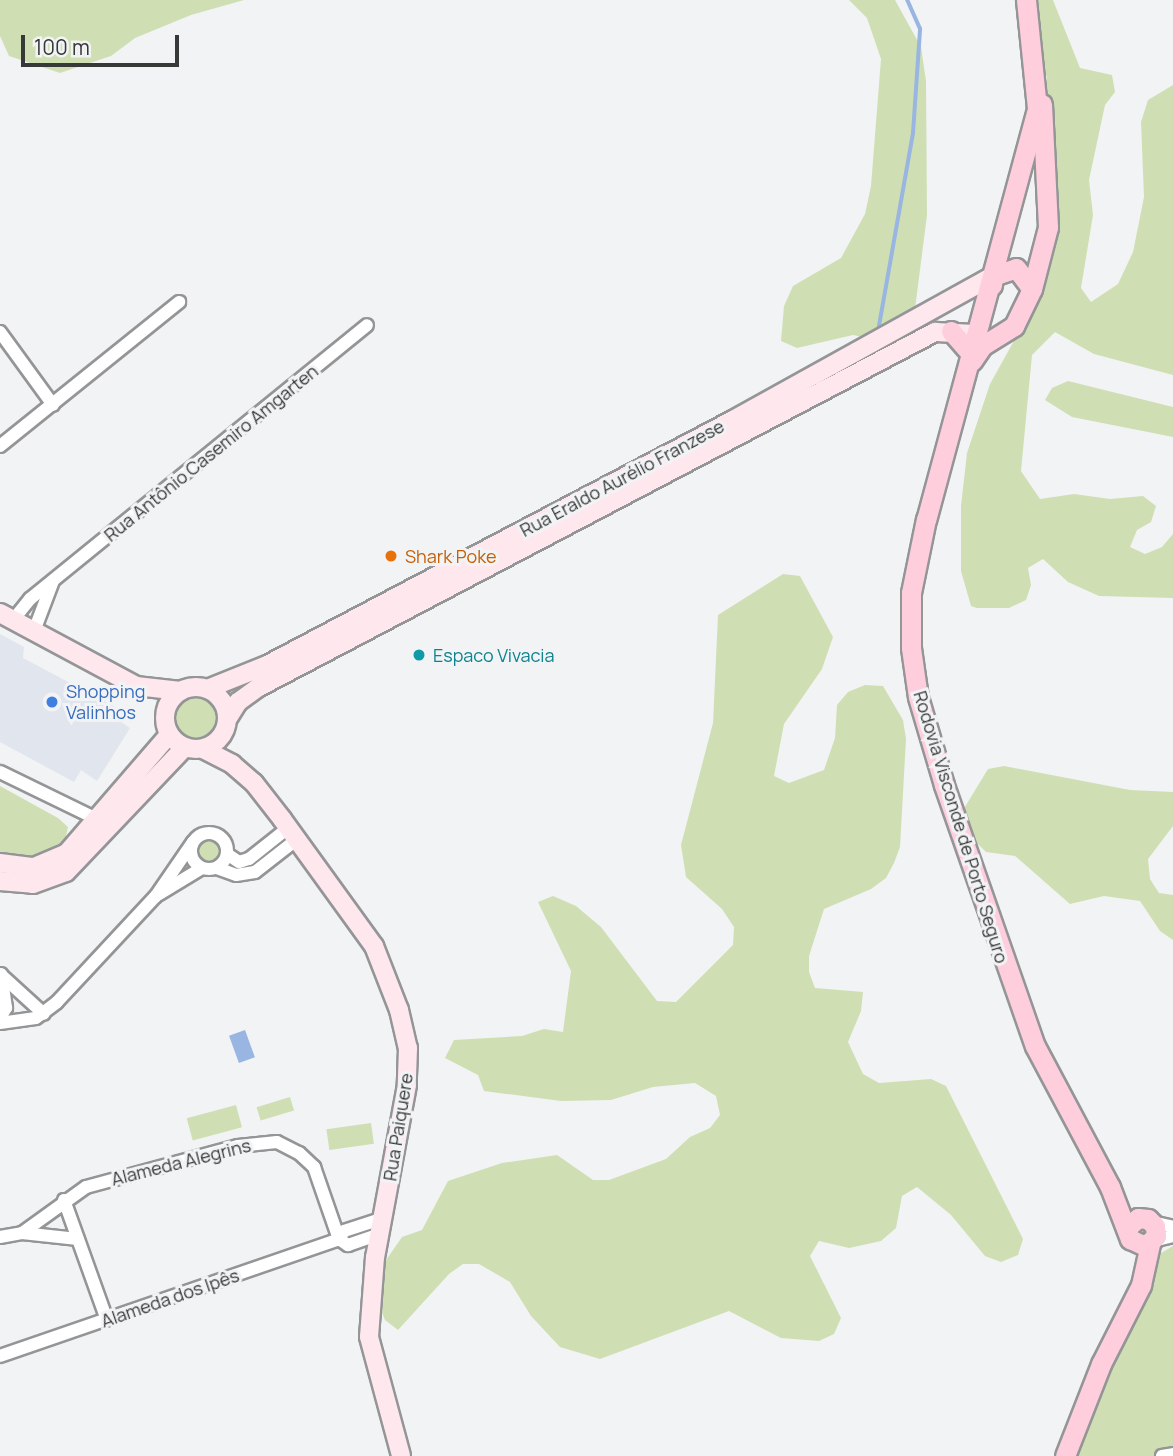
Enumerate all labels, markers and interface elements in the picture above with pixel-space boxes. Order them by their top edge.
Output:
scale bar [24,21,182,65]
text: 100 m [34,33,90,61]
street label: Rua Antônio Casemiro Amgarten [100,360,322,546]
street label: Rua Eraldo Aurélio Franzese [516,415,728,541]
place label: Shark Poke [405,545,497,567]
marker: Shark Poke [383,548,399,564]
place label: Espaco Vivacia [433,644,555,666]
marker: Espaco Vivacia [411,647,427,663]
place label: Shopping Valinhos [66,681,145,724]
street label: Rodovia Visconde de Porto Seguro [909,688,1013,966]
marker: Shopping Valinhos [44,694,60,710]
street label: Rua Paiquere [379,1071,417,1183]
street label: Alameda Alegrins [109,1134,253,1190]
street label: Alameda dos Ipês [98,1264,242,1332]

